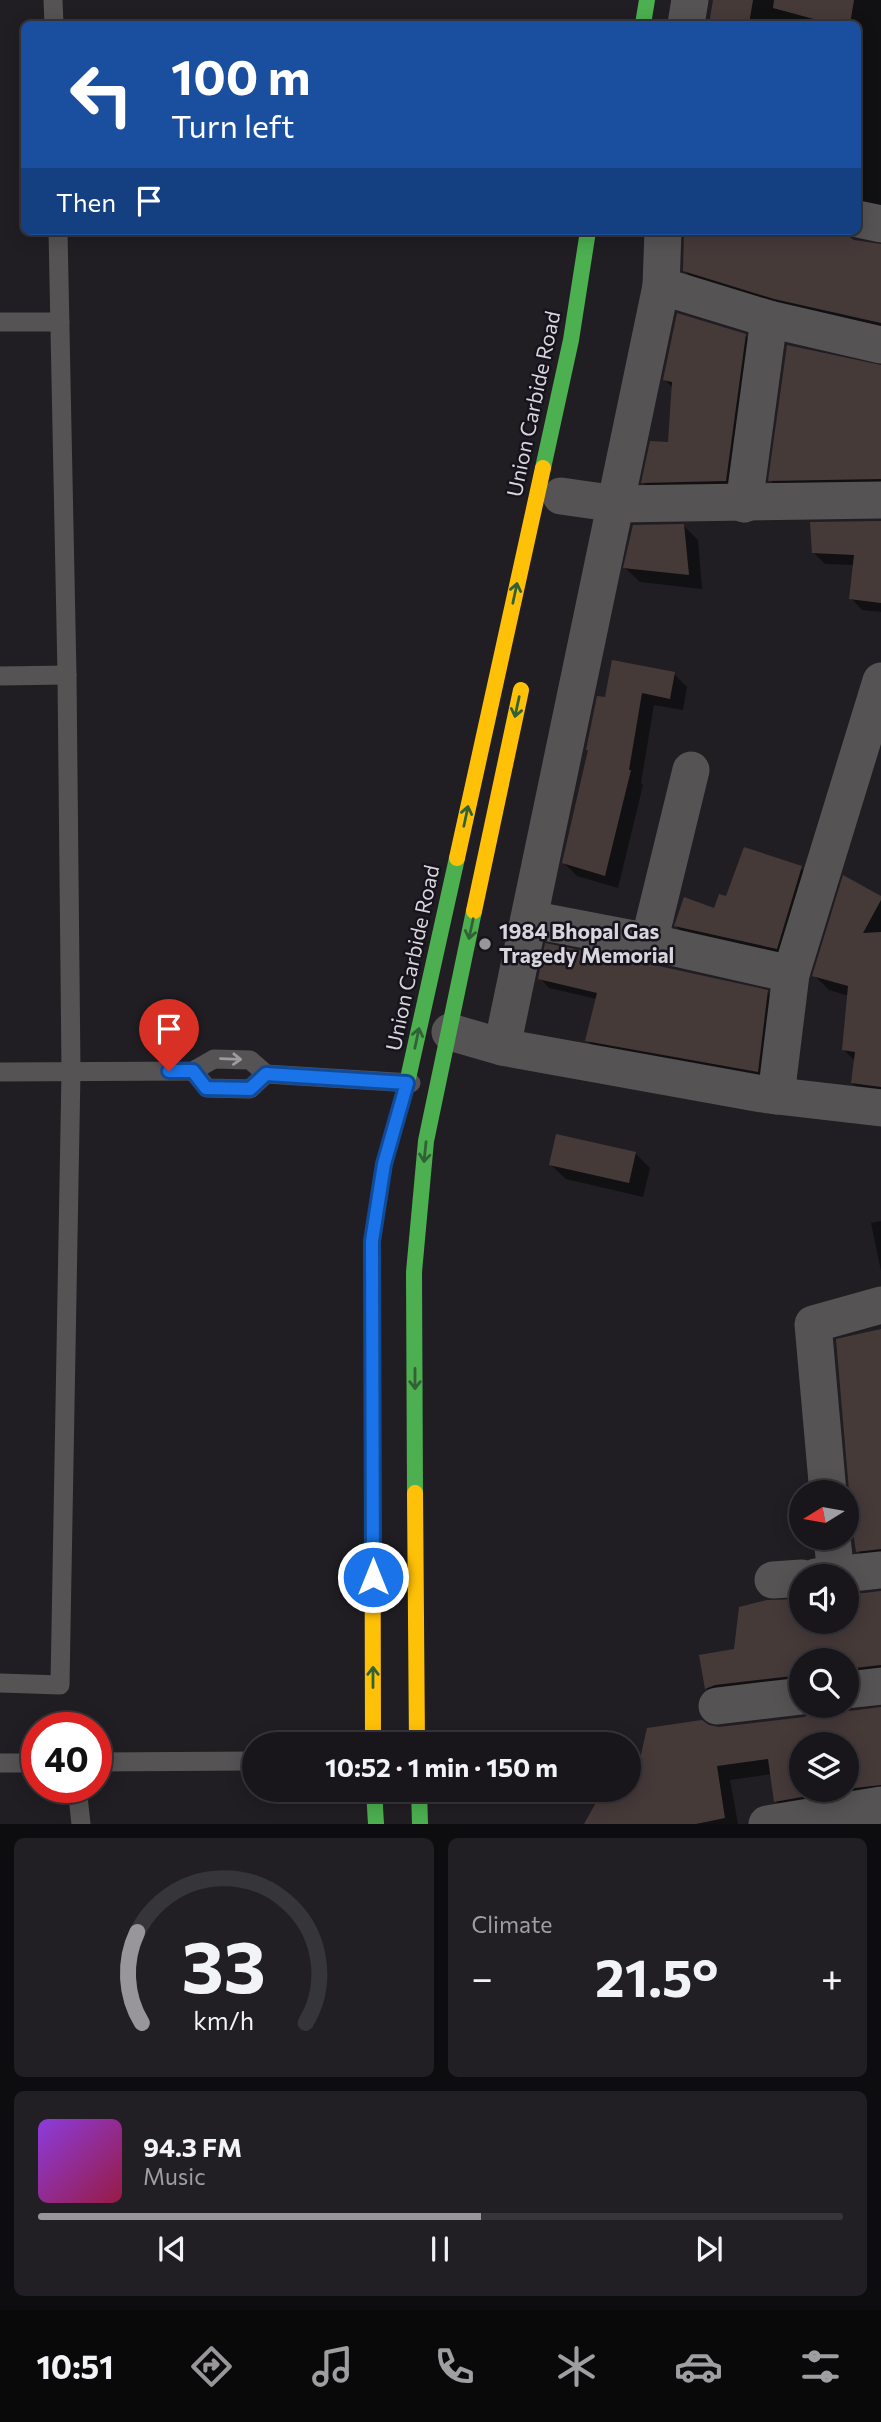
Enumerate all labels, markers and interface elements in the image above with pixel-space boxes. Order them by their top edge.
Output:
text: 100 m [171,45,310,105]
icon: left [56,49,147,140]
text: Turn left [171,105,295,145]
icon: arrive [130,182,168,220]
text: Then [56,186,116,217]
street label: Union Carbide Road [501,309,564,499]
one-way arrow [510,583,523,605]
one-way arrow [510,695,524,718]
one-way arrow [460,805,473,828]
street label: Union Carbide Road [380,863,443,1053]
one-way arrow [464,918,477,940]
place label: 1984 Bhopal Gas Tragedy Memorial [499,918,674,967]
marker: 1984 Bhopal Gas Tragedy Memorial [477,936,493,952]
pin [139,999,199,1071]
icon: arrive [150,1010,188,1048]
one-way arrow [411,1027,424,1050]
one-way arrow [219,1053,242,1066]
one-way arrow [418,1140,431,1163]
one-way arrow [408,1367,421,1390]
north arrow [789,1480,859,1550]
map controls [789,1480,859,1802]
position arrow [336,1540,410,1614]
button: sound [789,1564,859,1634]
button: search [789,1648,859,1718]
one-way arrow [366,1665,380,1688]
speed limit sign: 40 [21,1712,112,1803]
button: layers [789,1732,859,1802]
text: 10:52 · 1 min · 150 m [325,1751,558,1782]
text: Climate [472,1910,553,1938]
text: 33 [182,1920,266,2009]
text: 21.5° [595,1944,719,2008]
text: − [472,1953,493,2000]
text: + [821,1953,843,2000]
text: km/h [193,2005,254,2035]
text: 94.3 FM [143,2131,242,2162]
text: Music [143,2162,206,2190]
icon: previous [153,2230,191,2268]
icon: pause [421,2230,459,2268]
icon: next [690,2230,728,2268]
icon: directions [187,2342,236,2391]
icon: music [308,2342,357,2391]
icon: phone [430,2342,479,2391]
icon: climate [552,2342,601,2391]
icon: car [674,2342,723,2391]
icon: filters [796,2342,845,2391]
text: 10:51 [36,2346,114,2386]

